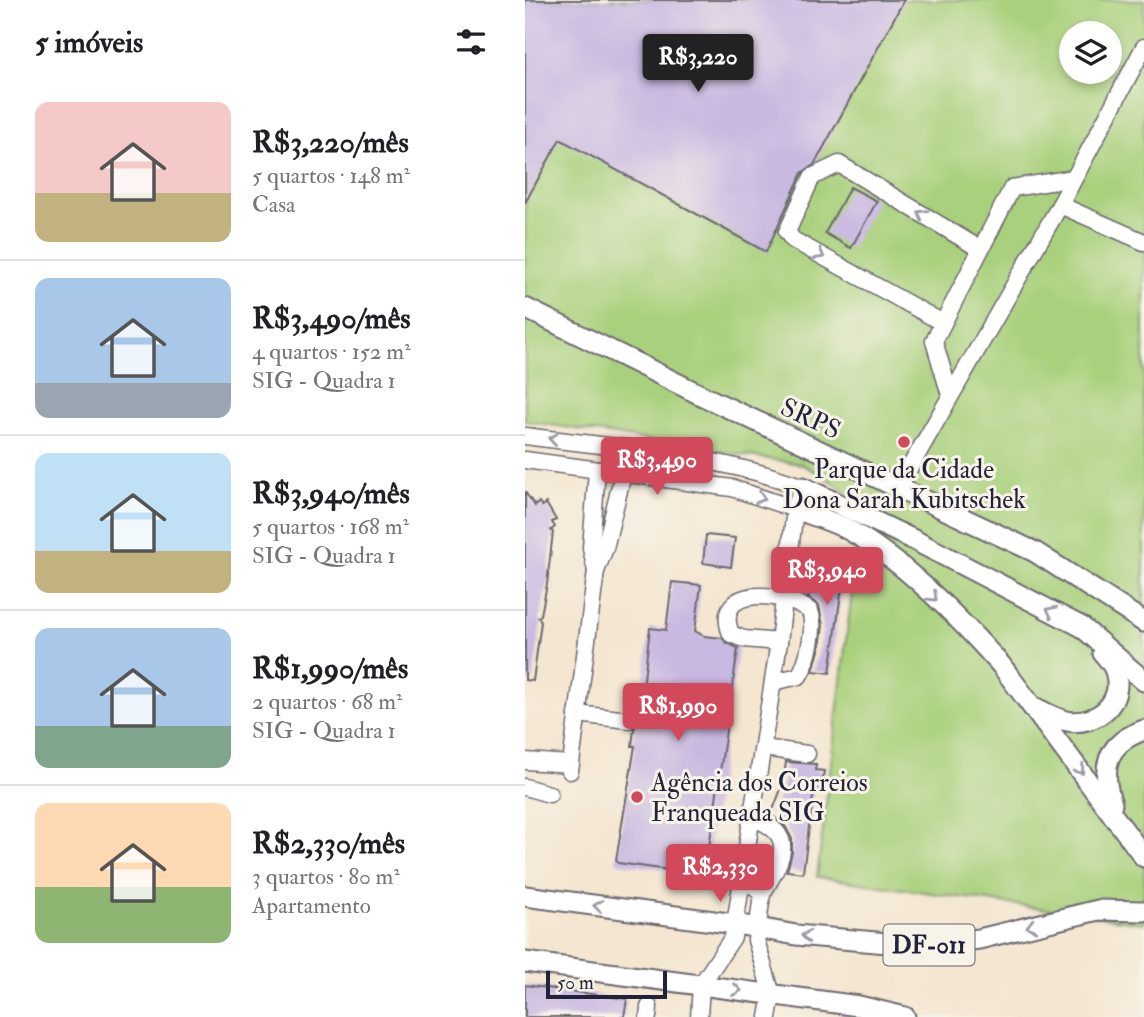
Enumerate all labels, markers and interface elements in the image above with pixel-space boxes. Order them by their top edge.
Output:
map controls [1059,21,1122,84]
button: layers [1059,21,1122,84]
icon: filters [452,23,490,61]
text: 5 imóveis [35,24,143,61]
pin: R$3,220 [633,34,763,94]
text: R$3,220 [659,42,737,71]
text: R$3,220/mês [252,124,409,161]
icon: home [91,130,175,214]
text: 5 quartos · 148 m² [252,161,410,190]
text: Casa [252,190,296,219]
one-way arrow [917,210,930,223]
one-way arrow [812,246,825,260]
text: R$3,490/mês [252,300,411,337]
icon: home [91,306,175,390]
text: 4 quartos · 152 m² [252,337,411,366]
text: SIG - Quadra 1 [252,366,396,395]
street label: SRPS [775,391,846,447]
one-way arrow [547,432,558,447]
marker: Parque da Cidade Dona Sarah Kubitschek [896,434,912,450]
pin: R$3,490 [592,438,722,497]
text: R$3,490 [617,445,697,474]
place label: Parque da Cidade Dona Sarah Kubitschek [782,454,1026,516]
text: R$3,940/mês [252,475,410,512]
icon: home [91,481,175,565]
one-way arrow [755,490,767,504]
text: 5 quartos · 168 m² [252,512,409,541]
text: SIG - Quadra 1 [252,541,396,570]
pin: R$3,940 [762,548,892,607]
text: R$3,940 [787,555,867,584]
one-way arrow [925,588,938,601]
one-way arrow [1046,605,1058,619]
text: R$1,990/mês [252,650,408,687]
icon: home [91,656,175,740]
pin: R$1,990 [613,684,743,743]
text: 2 quartos · 68 m² [252,687,403,716]
text: R$1,990 [639,691,717,720]
text: SIG - Quadra 1 [252,716,396,745]
one-way arrow [1072,762,1085,774]
place label: Agência dos Correios Franqueada SIG [650,767,868,829]
marker: Agência dos Correios Franqueada SIG [629,789,645,805]
text: R$2,330/mês [252,825,405,862]
icon: home [91,831,175,915]
pin: R$2,330 [655,844,785,904]
text: R$2,330 [682,852,758,881]
text: 3 quartos · 80 m² [252,862,400,891]
text: Apartamento [252,891,371,920]
one-way arrow [593,898,604,913]
one-way arrow [1025,918,1037,932]
road number: DF-011 [883,925,975,965]
one-way arrow [800,929,811,944]
scale bar [546,968,667,1000]
text: 50 m [557,971,594,995]
one-way arrow [731,983,742,998]

